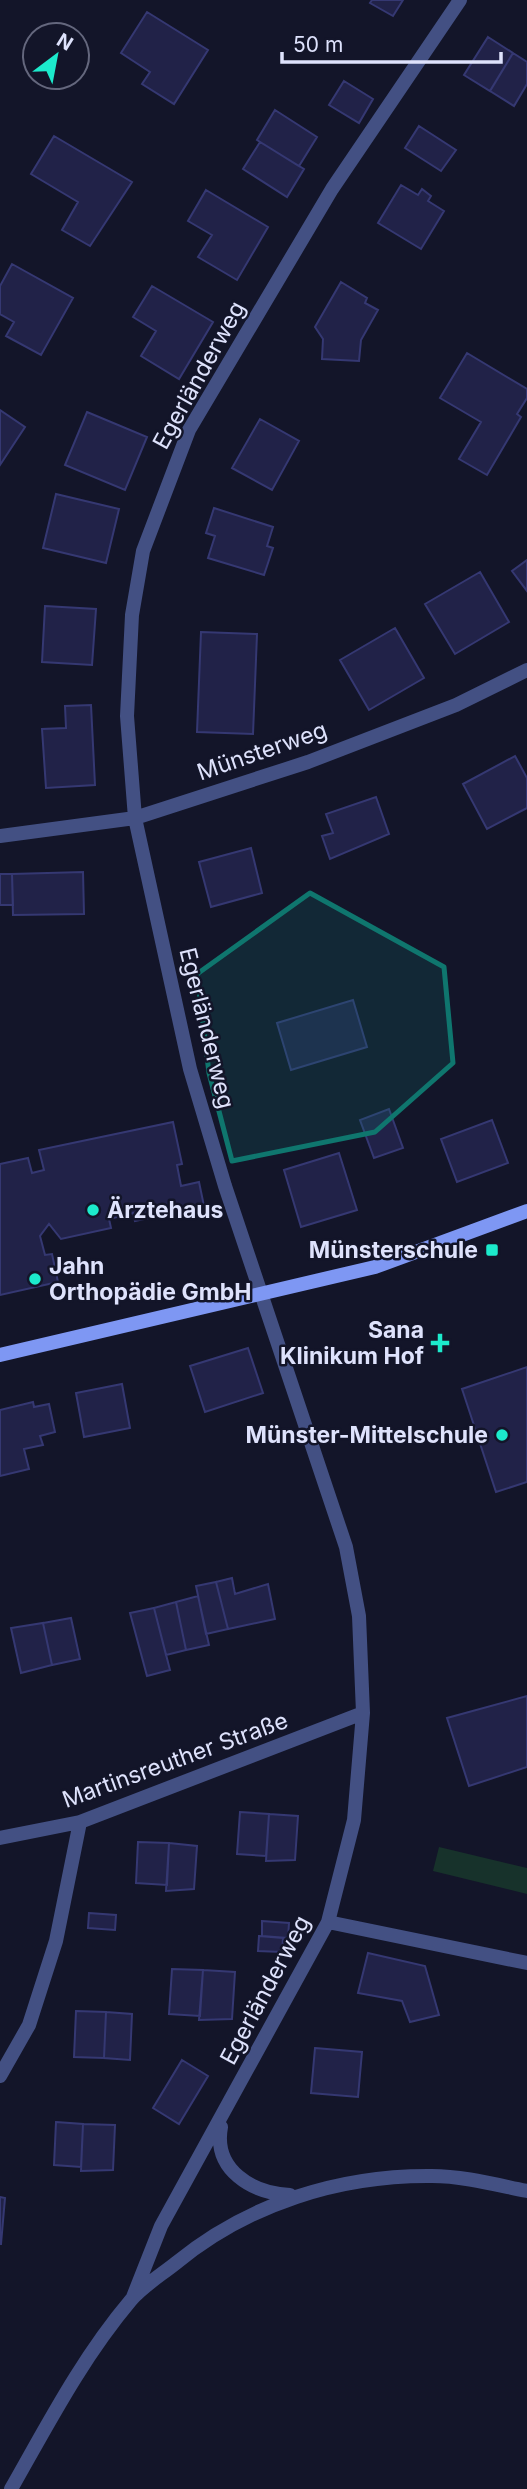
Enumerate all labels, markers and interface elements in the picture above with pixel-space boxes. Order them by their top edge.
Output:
north arrow [21,21,91,91]
scale bar [282,21,501,65]
text: N [53,28,77,56]
text: 50 m [293,32,343,57]
street label: Egerländerweg [147,296,251,454]
street label: Münsterweg [193,716,331,786]
street label: Egerländerweg [173,945,241,1111]
place label: Ärztehaus [107,1196,224,1224]
marker: Ärztehaus [85,1202,101,1218]
place label: Münsterschule [309,1236,478,1264]
marker: Münsterschule [484,1242,500,1258]
place label: Jahn Orthopädie GmbH [49,1252,251,1306]
marker: Jahn Orthopädie GmbH [27,1271,43,1287]
place label: Sana Klinikum Hof [280,1316,424,1370]
marker: Sana Klinikum Hof [430,1333,450,1353]
place label: Münster-Mittelschule [245,1421,488,1449]
marker: Münster-Mittelschule [494,1427,510,1443]
street label: Martinsreuther Straße [58,1706,292,1814]
street label: Egerländerweg [214,1911,316,2069]

